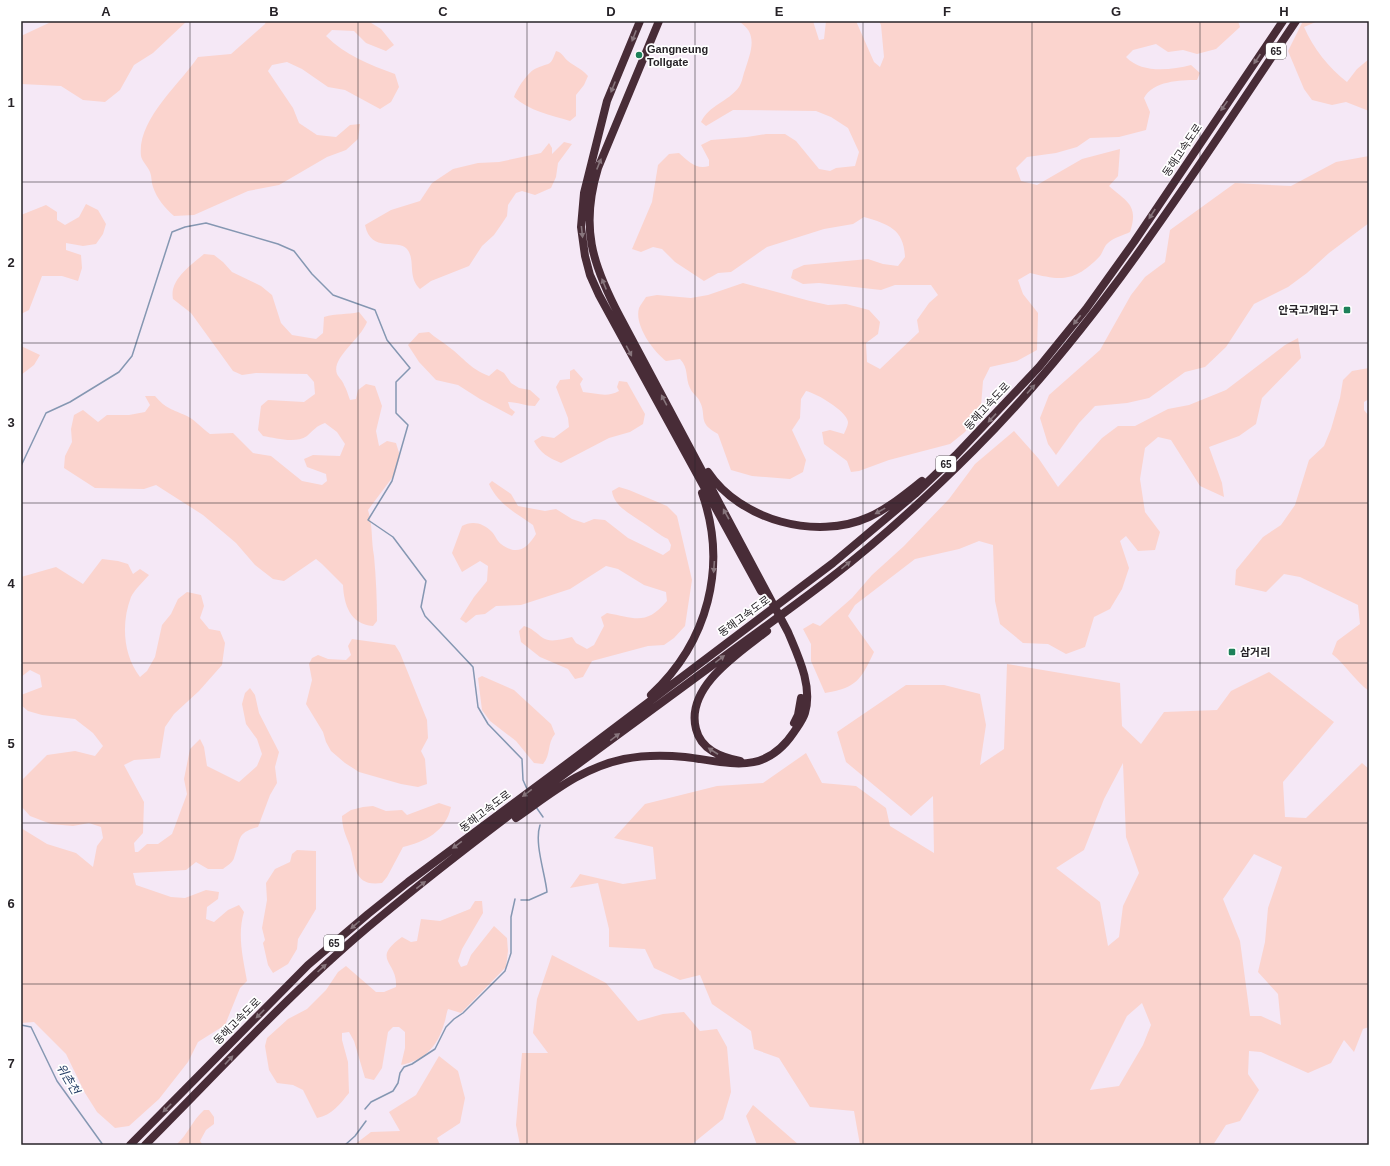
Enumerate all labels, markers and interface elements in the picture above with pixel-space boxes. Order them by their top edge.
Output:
text: A [101,4,111,19]
text: B [269,4,279,19]
text: C [438,4,448,19]
text: D [606,4,616,19]
text: E [775,4,784,19]
text: F [943,4,951,19]
text: G [1111,4,1121,19]
text: H [1279,4,1289,19]
one-way arrow [631,30,637,42]
place label: Gangneung Tollgate [647,43,708,68]
road number: 65 [1266,43,1286,59]
marker: Gangneung Tollgate [634,50,644,60]
one-way arrow [1253,54,1261,64]
one-way arrow [610,81,616,92]
text: 1 [7,95,15,110]
one-way arrow [1220,101,1228,111]
street label: 동해고속도로 [1160,121,1204,179]
one-way arrow [597,157,603,169]
one-way arrow [1148,209,1156,219]
one-way arrow [578,226,585,238]
text: 2 [7,255,15,270]
one-way arrow [600,278,606,290]
place label: 안국고개입구 [1278,304,1339,316]
marker: 안국고개입구 [1342,305,1352,315]
one-way arrow [1073,315,1081,326]
one-way arrow [626,346,632,357]
street label: 동해고속도로 [962,380,1012,432]
one-way arrow [1027,383,1036,394]
one-way arrow [661,394,667,405]
one-way arrow [988,414,997,423]
text: 3 [7,415,15,430]
road number: 65 [936,456,956,472]
one-way arrow [723,508,730,519]
one-way arrow [874,508,886,515]
one-way arrow [710,561,717,573]
one-way arrow [841,561,852,570]
text: 4 [7,576,15,591]
street label: 동해고속도로 [716,593,772,639]
place label: 삼거리 [1240,646,1270,658]
marker: 삼거리 [1227,647,1237,657]
one-way arrow [714,655,725,664]
one-way arrow [610,733,621,741]
text: 5 [7,736,15,751]
one-way arrow [708,747,718,755]
street label: 동해고속도로 [457,788,513,834]
one-way arrow [522,789,533,797]
one-way arrow [452,841,463,849]
one-way arrow [416,880,427,889]
text: 6 [7,896,15,911]
one-way arrow [349,920,360,929]
road number: 65 [324,935,344,951]
one-way arrow [316,964,327,973]
street label: 동해고속도로 [211,995,263,1047]
one-way arrow [255,1009,265,1019]
one-way arrow [224,1055,234,1065]
text: 7 [7,1056,15,1071]
water label: 위촌천 [53,1061,84,1098]
one-way arrow [162,1103,172,1113]

